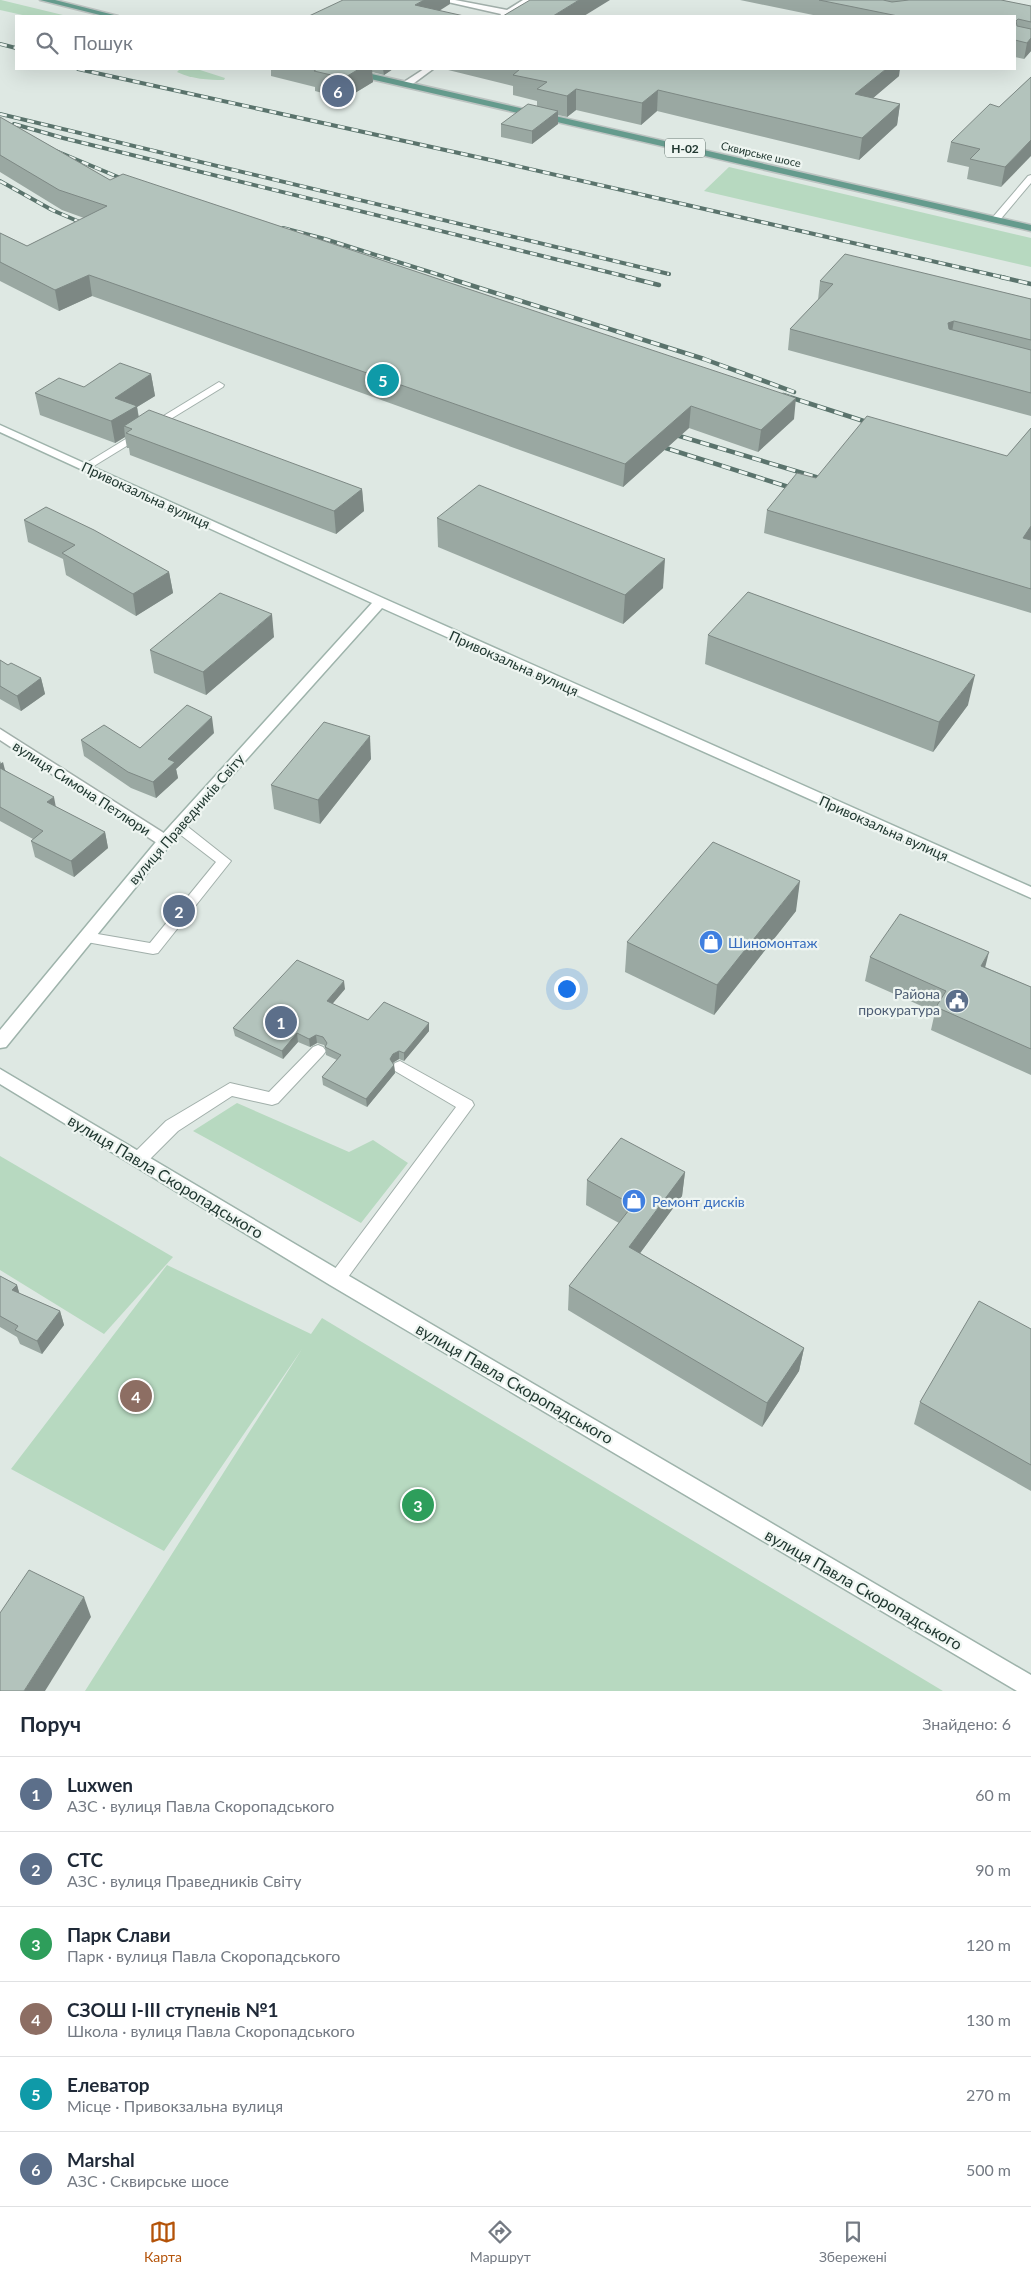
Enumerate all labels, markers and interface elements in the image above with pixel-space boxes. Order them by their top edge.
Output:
search box [15,15,1016,70]
icon: search [33,29,61,57]
text: Пошук [73,31,133,54]
pin: 6 [322,72,354,110]
road number: Н-02 [665,138,705,158]
street label: Сквирське шосе [720,138,803,170]
pin: 5 [367,361,399,399]
street label: Привокзальна вулиця [79,458,213,532]
street label: Привокзальна вулиця [447,627,581,699]
street label: вулиця Симона Петлюри [10,737,154,839]
street label: вулиця Праведників Світу [125,750,248,888]
street label: Привокзальна вулиця [817,792,951,864]
pin: 2 [163,892,195,930]
shop icon: Шиномонтаж [698,929,724,955]
place label: Шиномонтаж [728,934,818,951]
your location [554,976,580,1002]
place label: Района прокуратура [858,985,940,1018]
public building icon: Района прокуратура [944,988,970,1014]
pin: 1 [265,1003,297,1041]
street label: вулиця Павла Скоропадського [65,1110,267,1242]
shop icon: Ремонт дисків [621,1188,647,1214]
place label: Ремонт дисків [652,1193,745,1210]
street label: вулиця Павла Скоропадського [413,1319,617,1447]
pin: 4 [120,1377,152,1415]
pin: 3 [402,1486,434,1524]
street label: вулиця Павла Скоропадського [762,1525,966,1653]
text: Поруч [20,1711,81,1736]
text: Знайдено: 6 [922,1714,1011,1733]
text: Luxwen [67,1773,133,1796]
text: 1 [31,1785,41,1804]
text: 60 m [975,1785,1011,1804]
text: АЗС · вулиця Павла Скоропадського [67,1796,334,1815]
text: СТС [67,1848,103,1871]
text: 2 [31,1860,41,1879]
text: 90 m [975,1860,1011,1879]
text: АЗС · вулиця Праведників Світу [67,1871,301,1890]
text: Парк Слави [67,1923,170,1946]
text: 3 [31,1935,41,1954]
text: 120 m [966,1935,1011,1954]
text: Парк · вулиця Павла Скоропадського [67,1946,340,1965]
text: СЗОШ І-ІІІ ступенів №1 [67,1998,279,2021]
text: 4 [31,2010,41,2029]
text: 130 m [966,2010,1011,2029]
text: Школа · вулиця Павла Скоропадського [67,2021,355,2040]
text: Елеватор [67,2073,150,2096]
text: 5 [31,2085,41,2104]
text: 270 m [966,2085,1011,2104]
text: Місце · Привокзальна вулиця [67,2096,283,2115]
text: Marshal [67,2148,135,2171]
text: 6 [31,2160,41,2179]
text: 500 m [966,2160,1011,2179]
text: АЗС · Сквирське шосе [67,2171,229,2190]
tab: Карта [144,2218,182,2265]
tab: Маршрут [470,2218,531,2265]
tab: Збережені [819,2218,887,2265]

